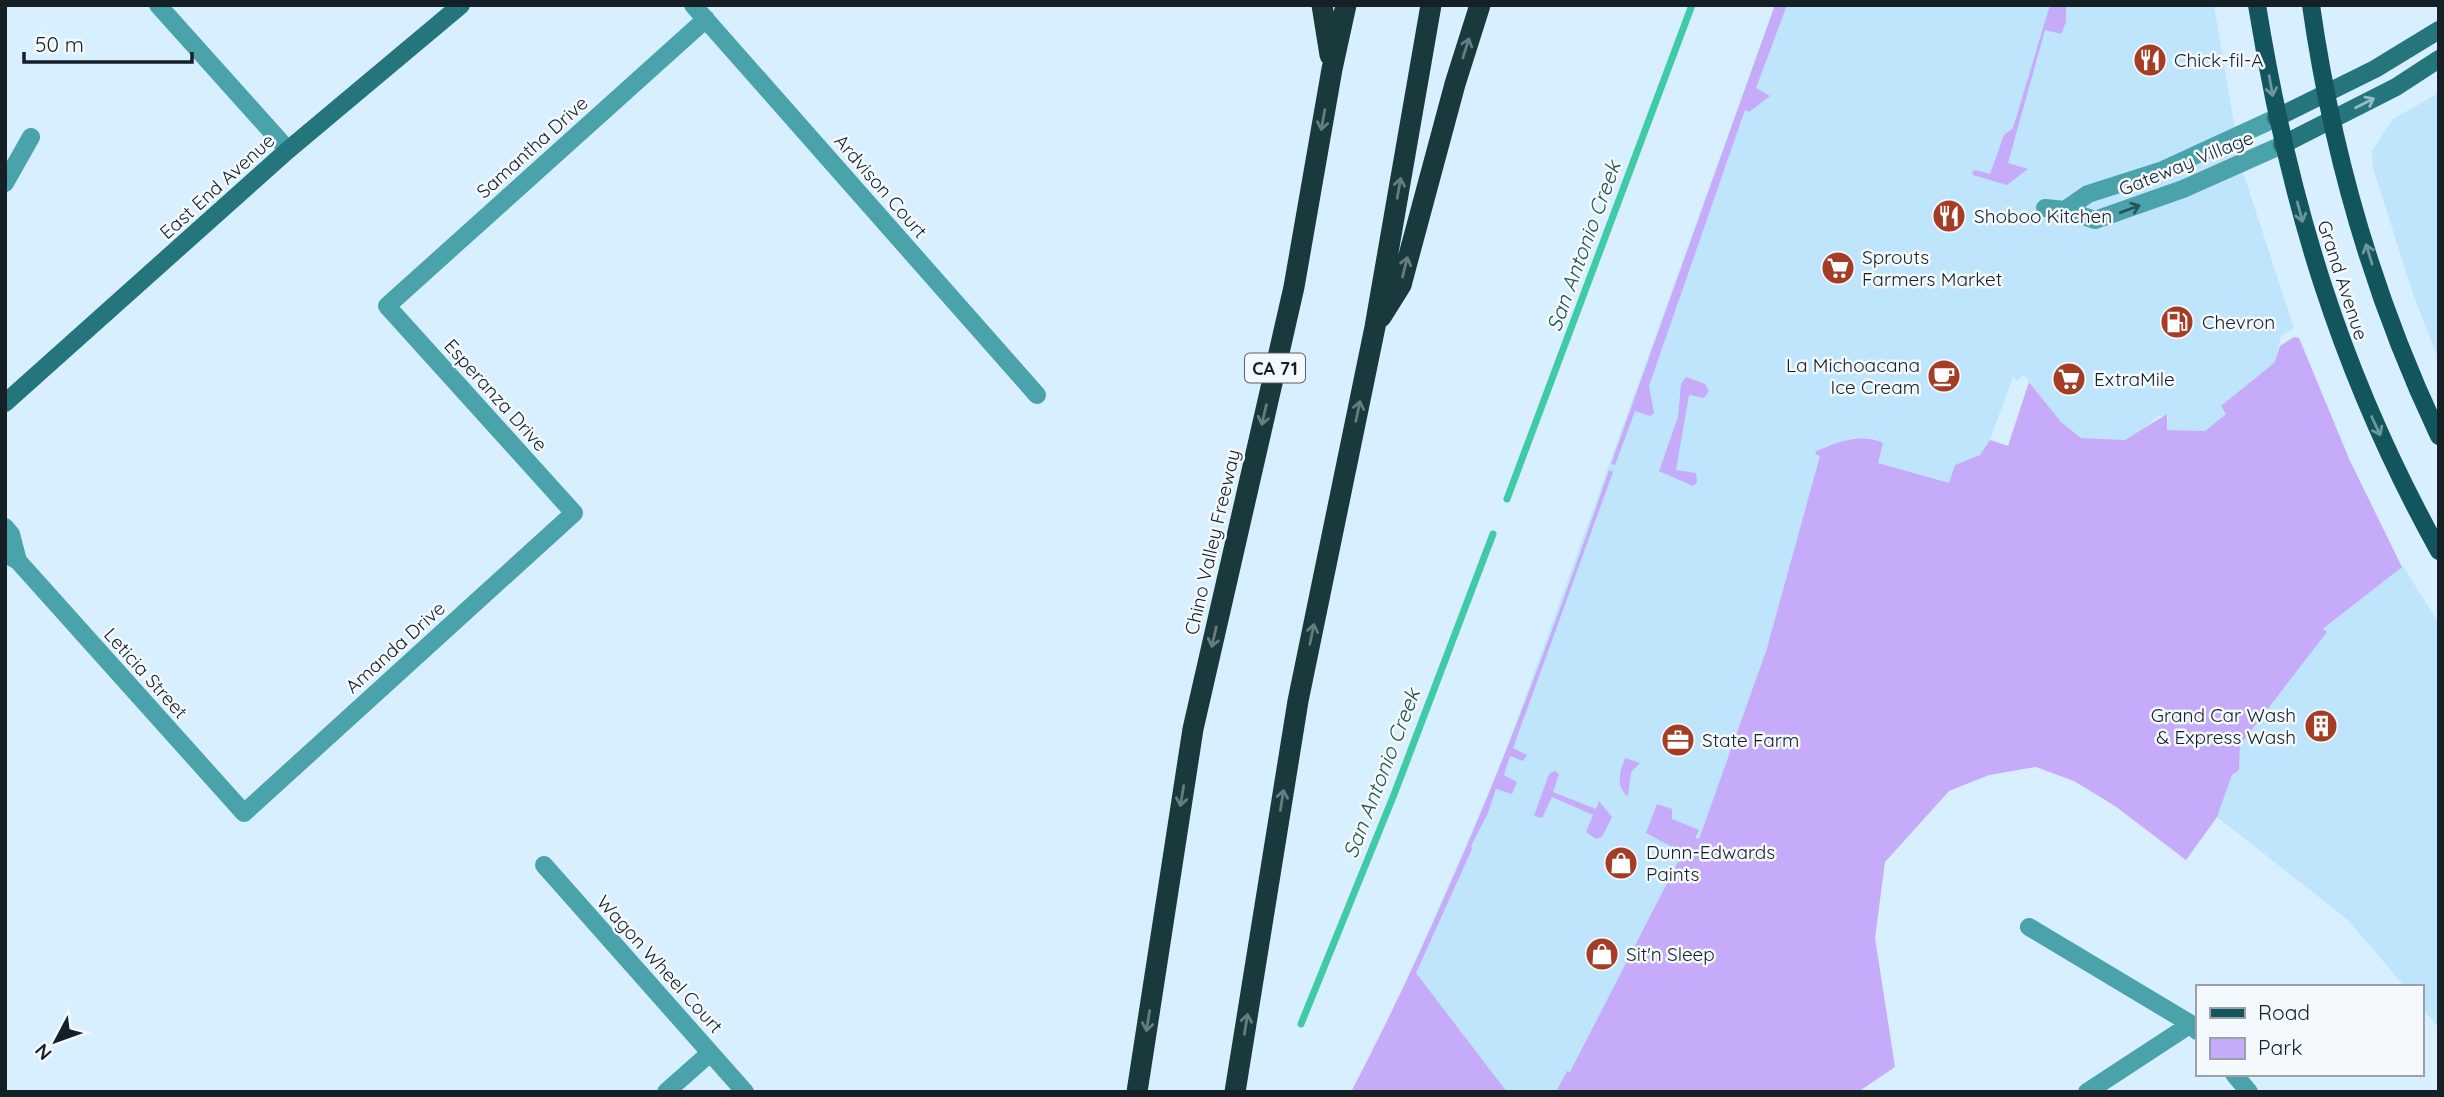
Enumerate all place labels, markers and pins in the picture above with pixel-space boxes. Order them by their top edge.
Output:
restaurant icon: Chick-fil-A [2131,41,2169,79]
place label: Chick-fil-A [2174,48,2264,72]
restaurant icon: Shoboo Kitchen [1930,197,1968,235]
place label: Shoboo Kitchen [1974,204,2112,228]
place label: Sprouts Farmers Market [1862,245,2002,291]
supermarket icon: Sprouts Farmers Market [1819,249,1857,287]
fuel station icon: Chevron [2158,303,2196,341]
place label: Chevron [2202,310,2275,334]
place label: La Michoacana Ice Cream [1786,353,1920,399]
cafe icon: La Michoacana Ice Cream [1925,357,1963,395]
supermarket icon: ExtraMile [2050,360,2088,398]
place label: ExtraMile [2094,367,2175,391]
place label: Grand Car Wash & Express Wash [2151,703,2296,749]
building icon: Grand Car Wash & Express Wash [2302,707,2340,745]
office icon: State Farm [1659,721,1697,759]
place label: State Farm [1702,728,1799,752]
place label: Dunn-Edwards Paints [1646,840,1775,886]
shop icon: Dunn-Edwards Paints [1602,844,1640,882]
shop icon: Sit'n Sleep [1583,935,1621,973]
place label: Sit'n Sleep [1626,942,1715,966]

